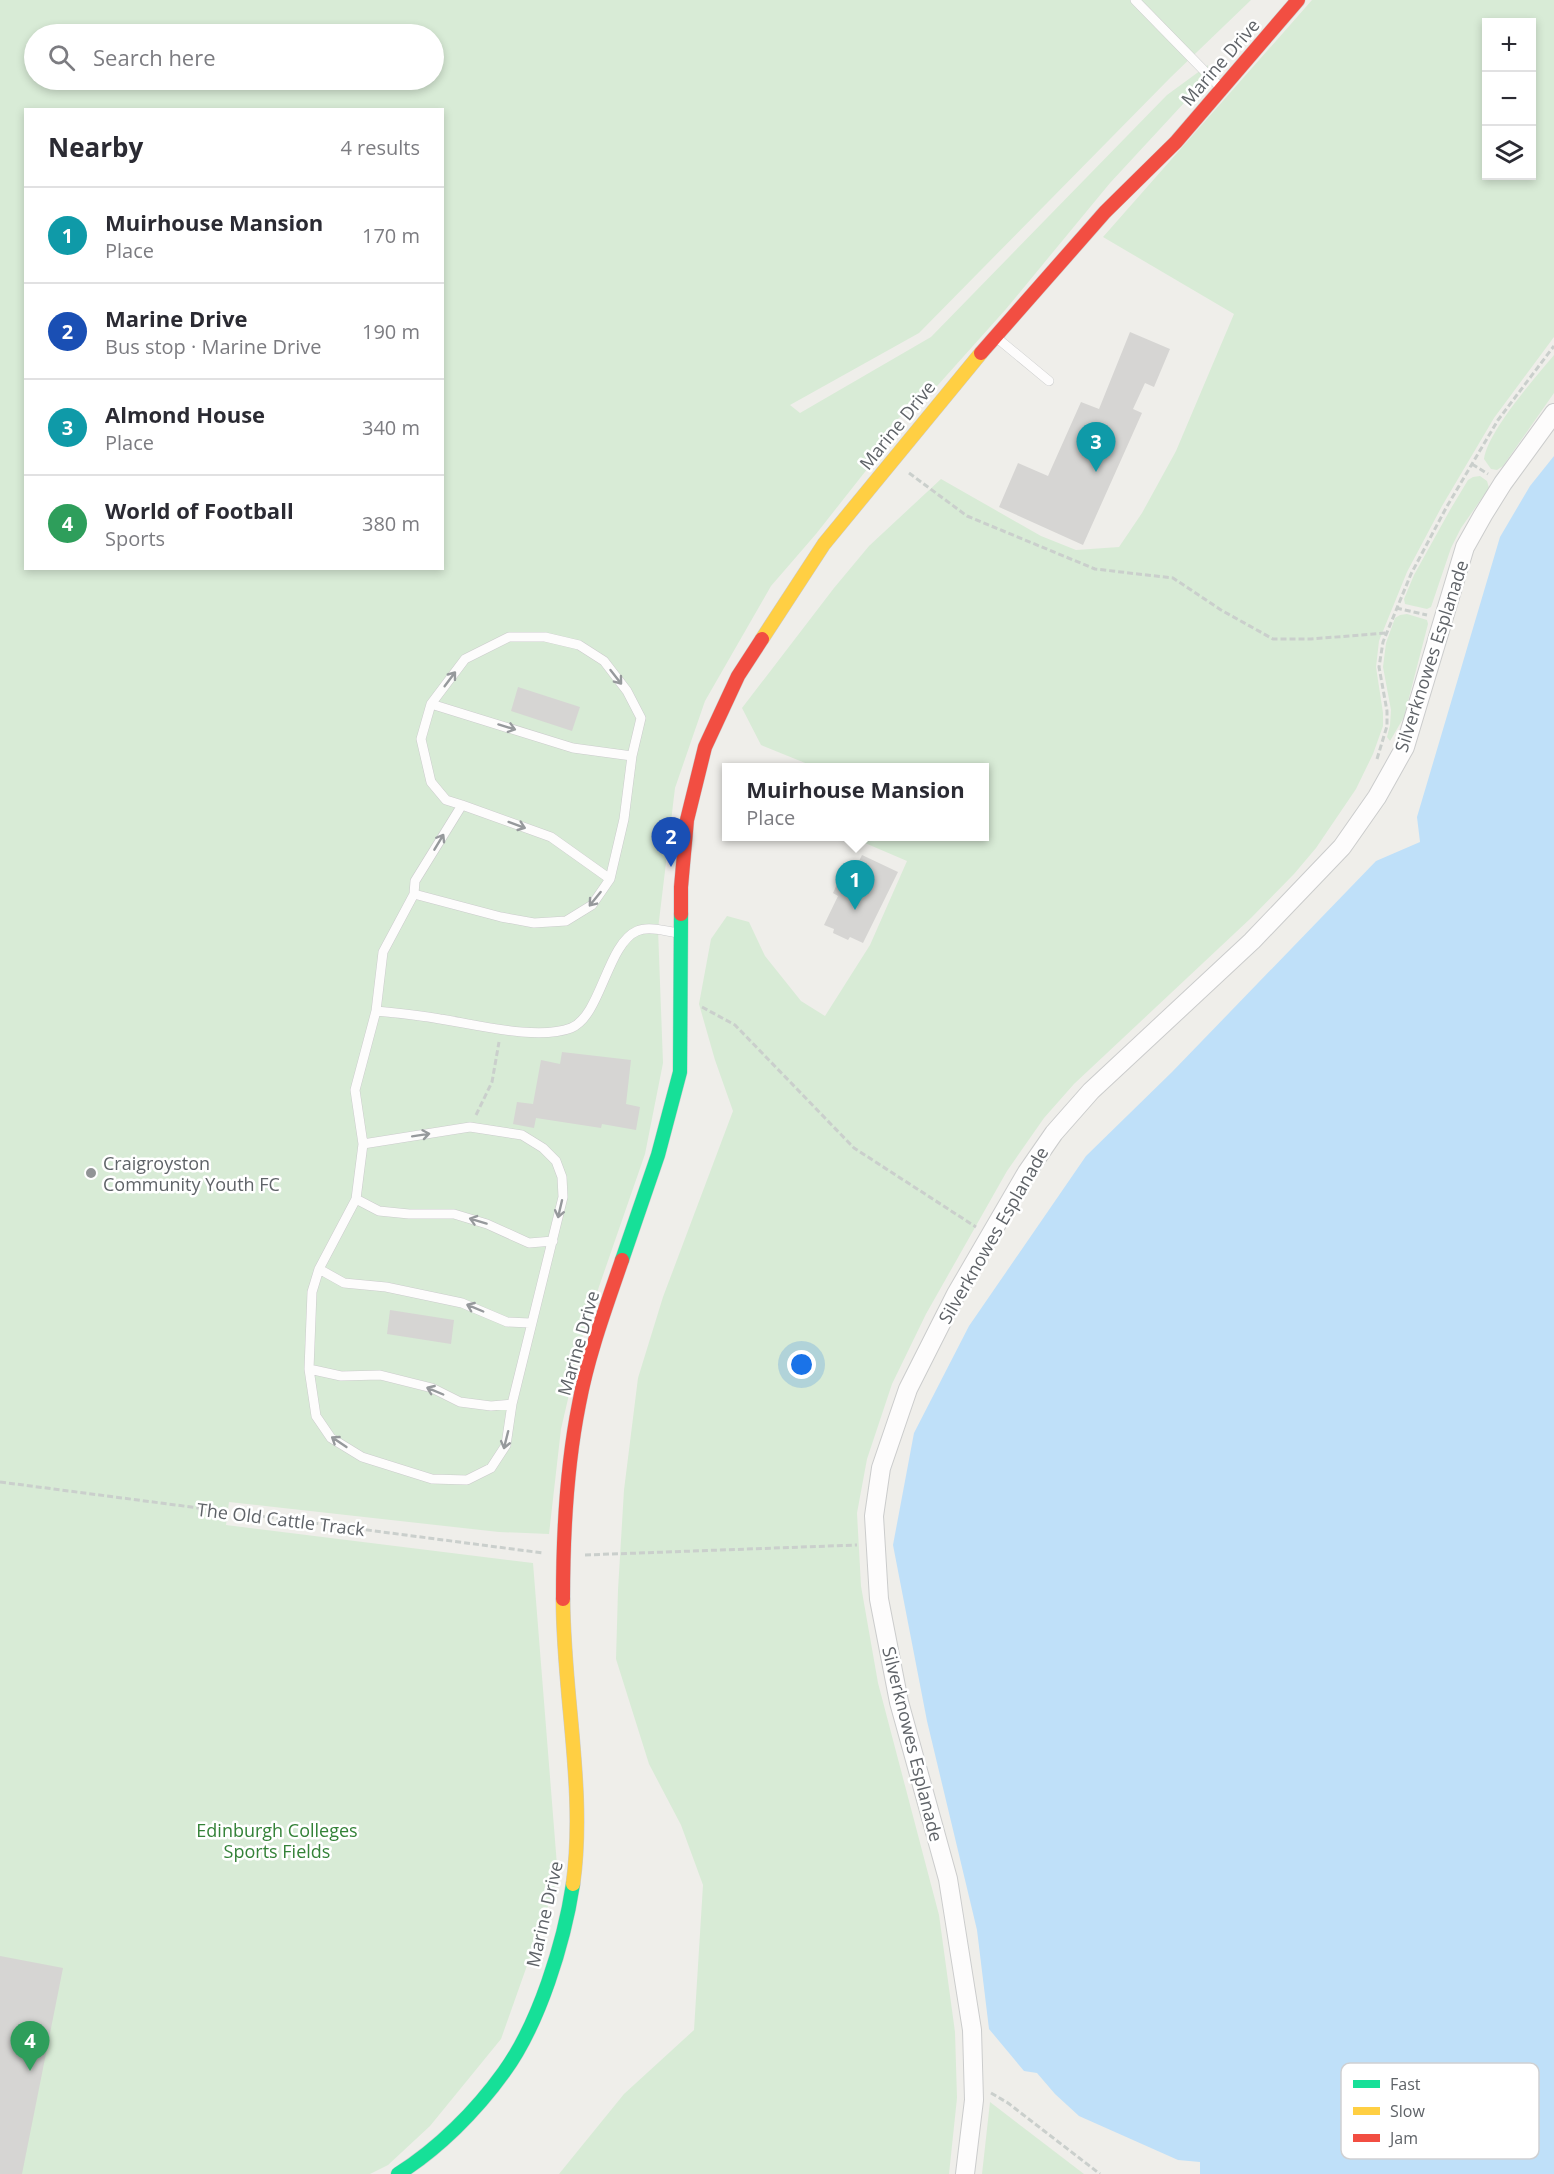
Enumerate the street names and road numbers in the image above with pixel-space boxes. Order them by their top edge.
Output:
street label: Marine Drive [1176,13,1264,111]
street label: Marine Drive [854,375,940,475]
street label: Silverknowes Esplanade [1389,557,1473,755]
street label: Silverknowes Esplanade [933,1142,1053,1328]
street label: Marine Drive [552,1288,604,1398]
street label: The Old Cattle Track [196,1497,367,1541]
street label: Silverknowes Esplanade [877,1644,949,1844]
street label: Marine Drive [520,1859,568,1969]

